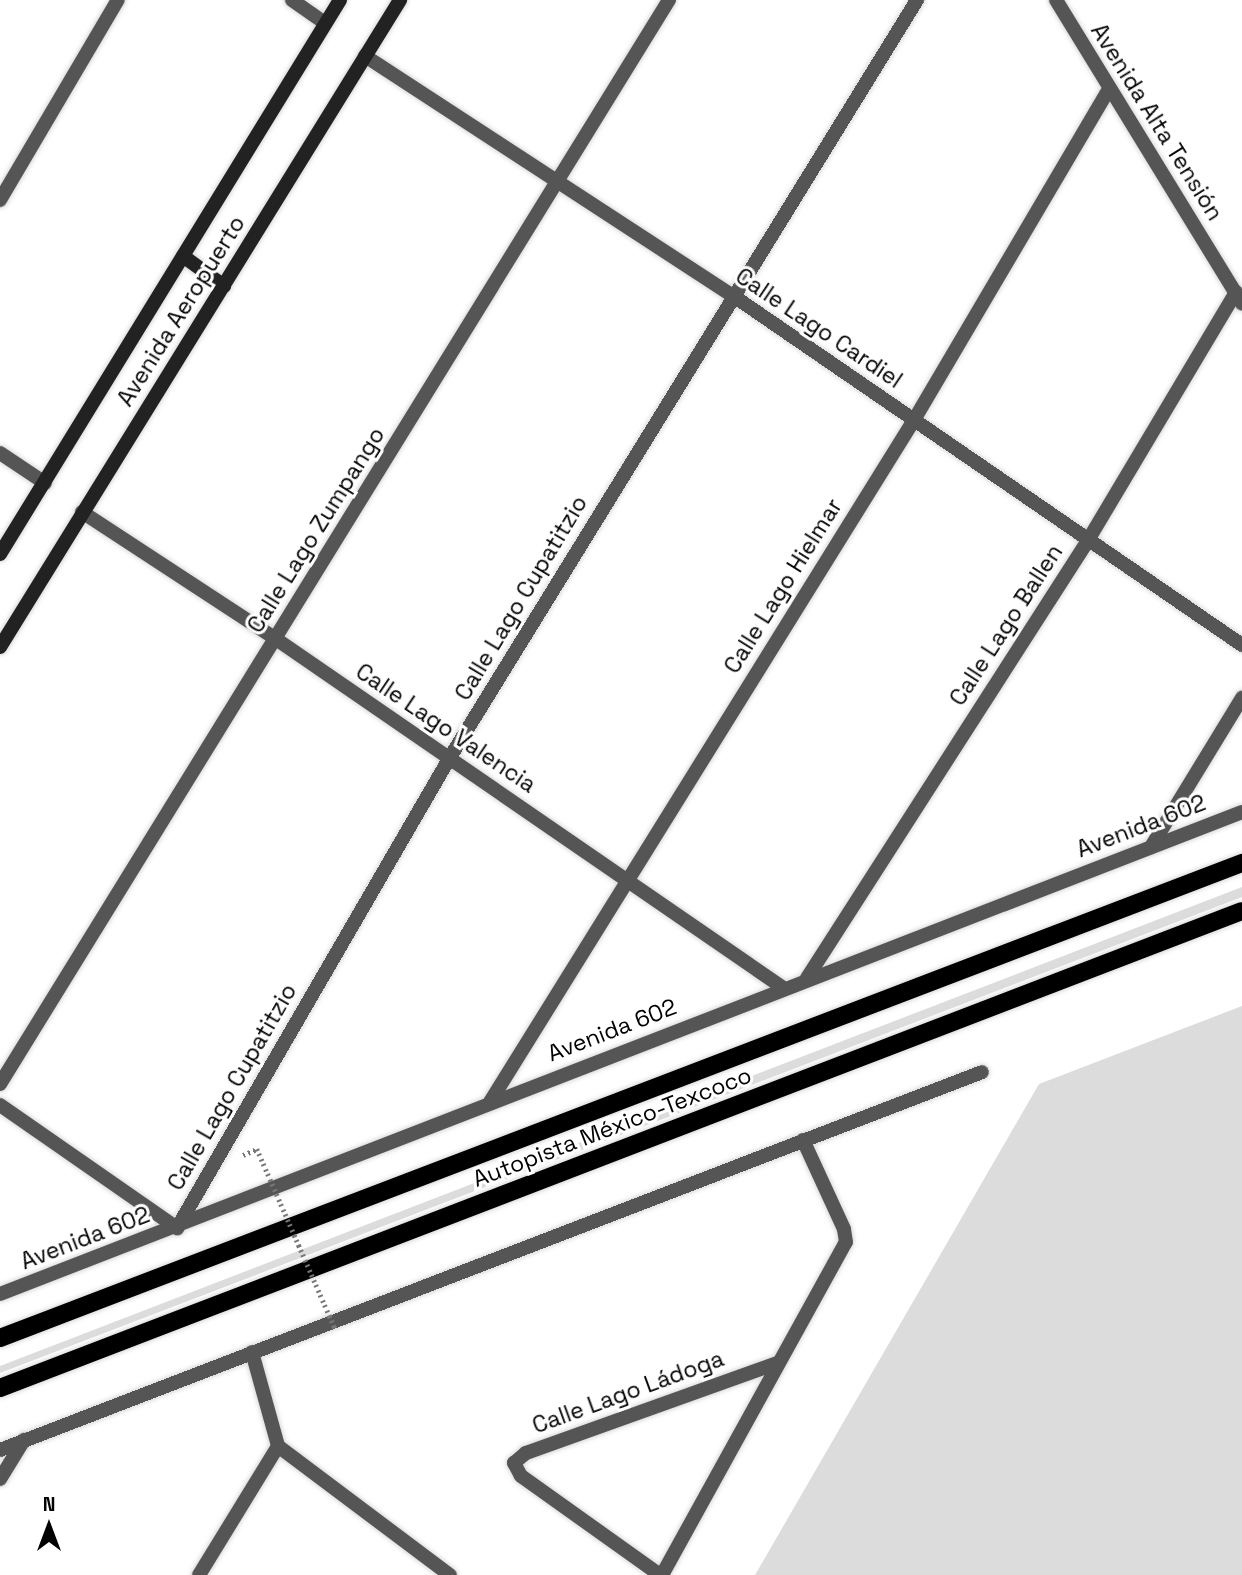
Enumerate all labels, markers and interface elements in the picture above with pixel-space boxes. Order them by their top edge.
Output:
street label: Avenida Alta Tensión [1085,18,1229,226]
street label: Avenida Aeropuerto [111,211,251,411]
street label: Calle Lago Cardiel [730,262,908,394]
street label: Calle Lago Zumpango [241,422,391,638]
street label: Calle Lago Cupatitzio [449,491,593,705]
street label: Calle Lago Hielmar [718,494,848,678]
street label: Calle Lago Ballen [944,539,1068,711]
street label: Calle Lago Valencia [351,657,541,799]
street label: Avenida 602 [1073,789,1209,863]
street label: Calle Lago Cupatitzio [162,979,302,1195]
street label: Avenida 602 [544,993,680,1067]
street label: Autopista México-Texcoco [469,1061,755,1193]
street label: Avenida 602 [17,1201,153,1275]
street label: Calle Lago Ládoga [529,1345,727,1439]
north arrow [14,1491,84,1561]
text: N [43,1492,55,1517]

